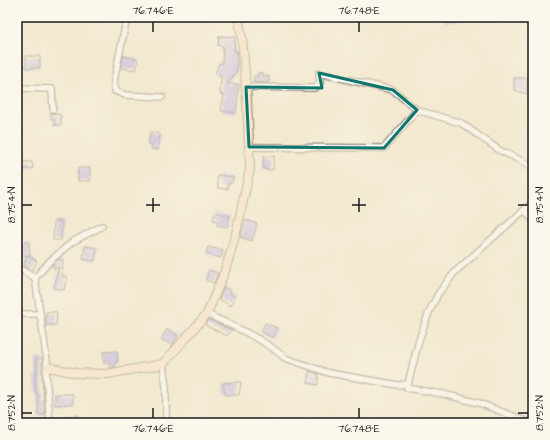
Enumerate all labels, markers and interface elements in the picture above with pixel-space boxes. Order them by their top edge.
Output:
text: 76.746°E [132,4,174,18]
text: 76.748°E [338,4,380,18]
text: 8.754°N [5,187,19,223]
text: 8.754°N [533,187,547,223]
text: 8.752°N [5,395,19,431]
text: 8.752°N [533,395,547,431]
text: 76.746°E [132,422,174,436]
text: 76.748°E [338,422,380,436]

